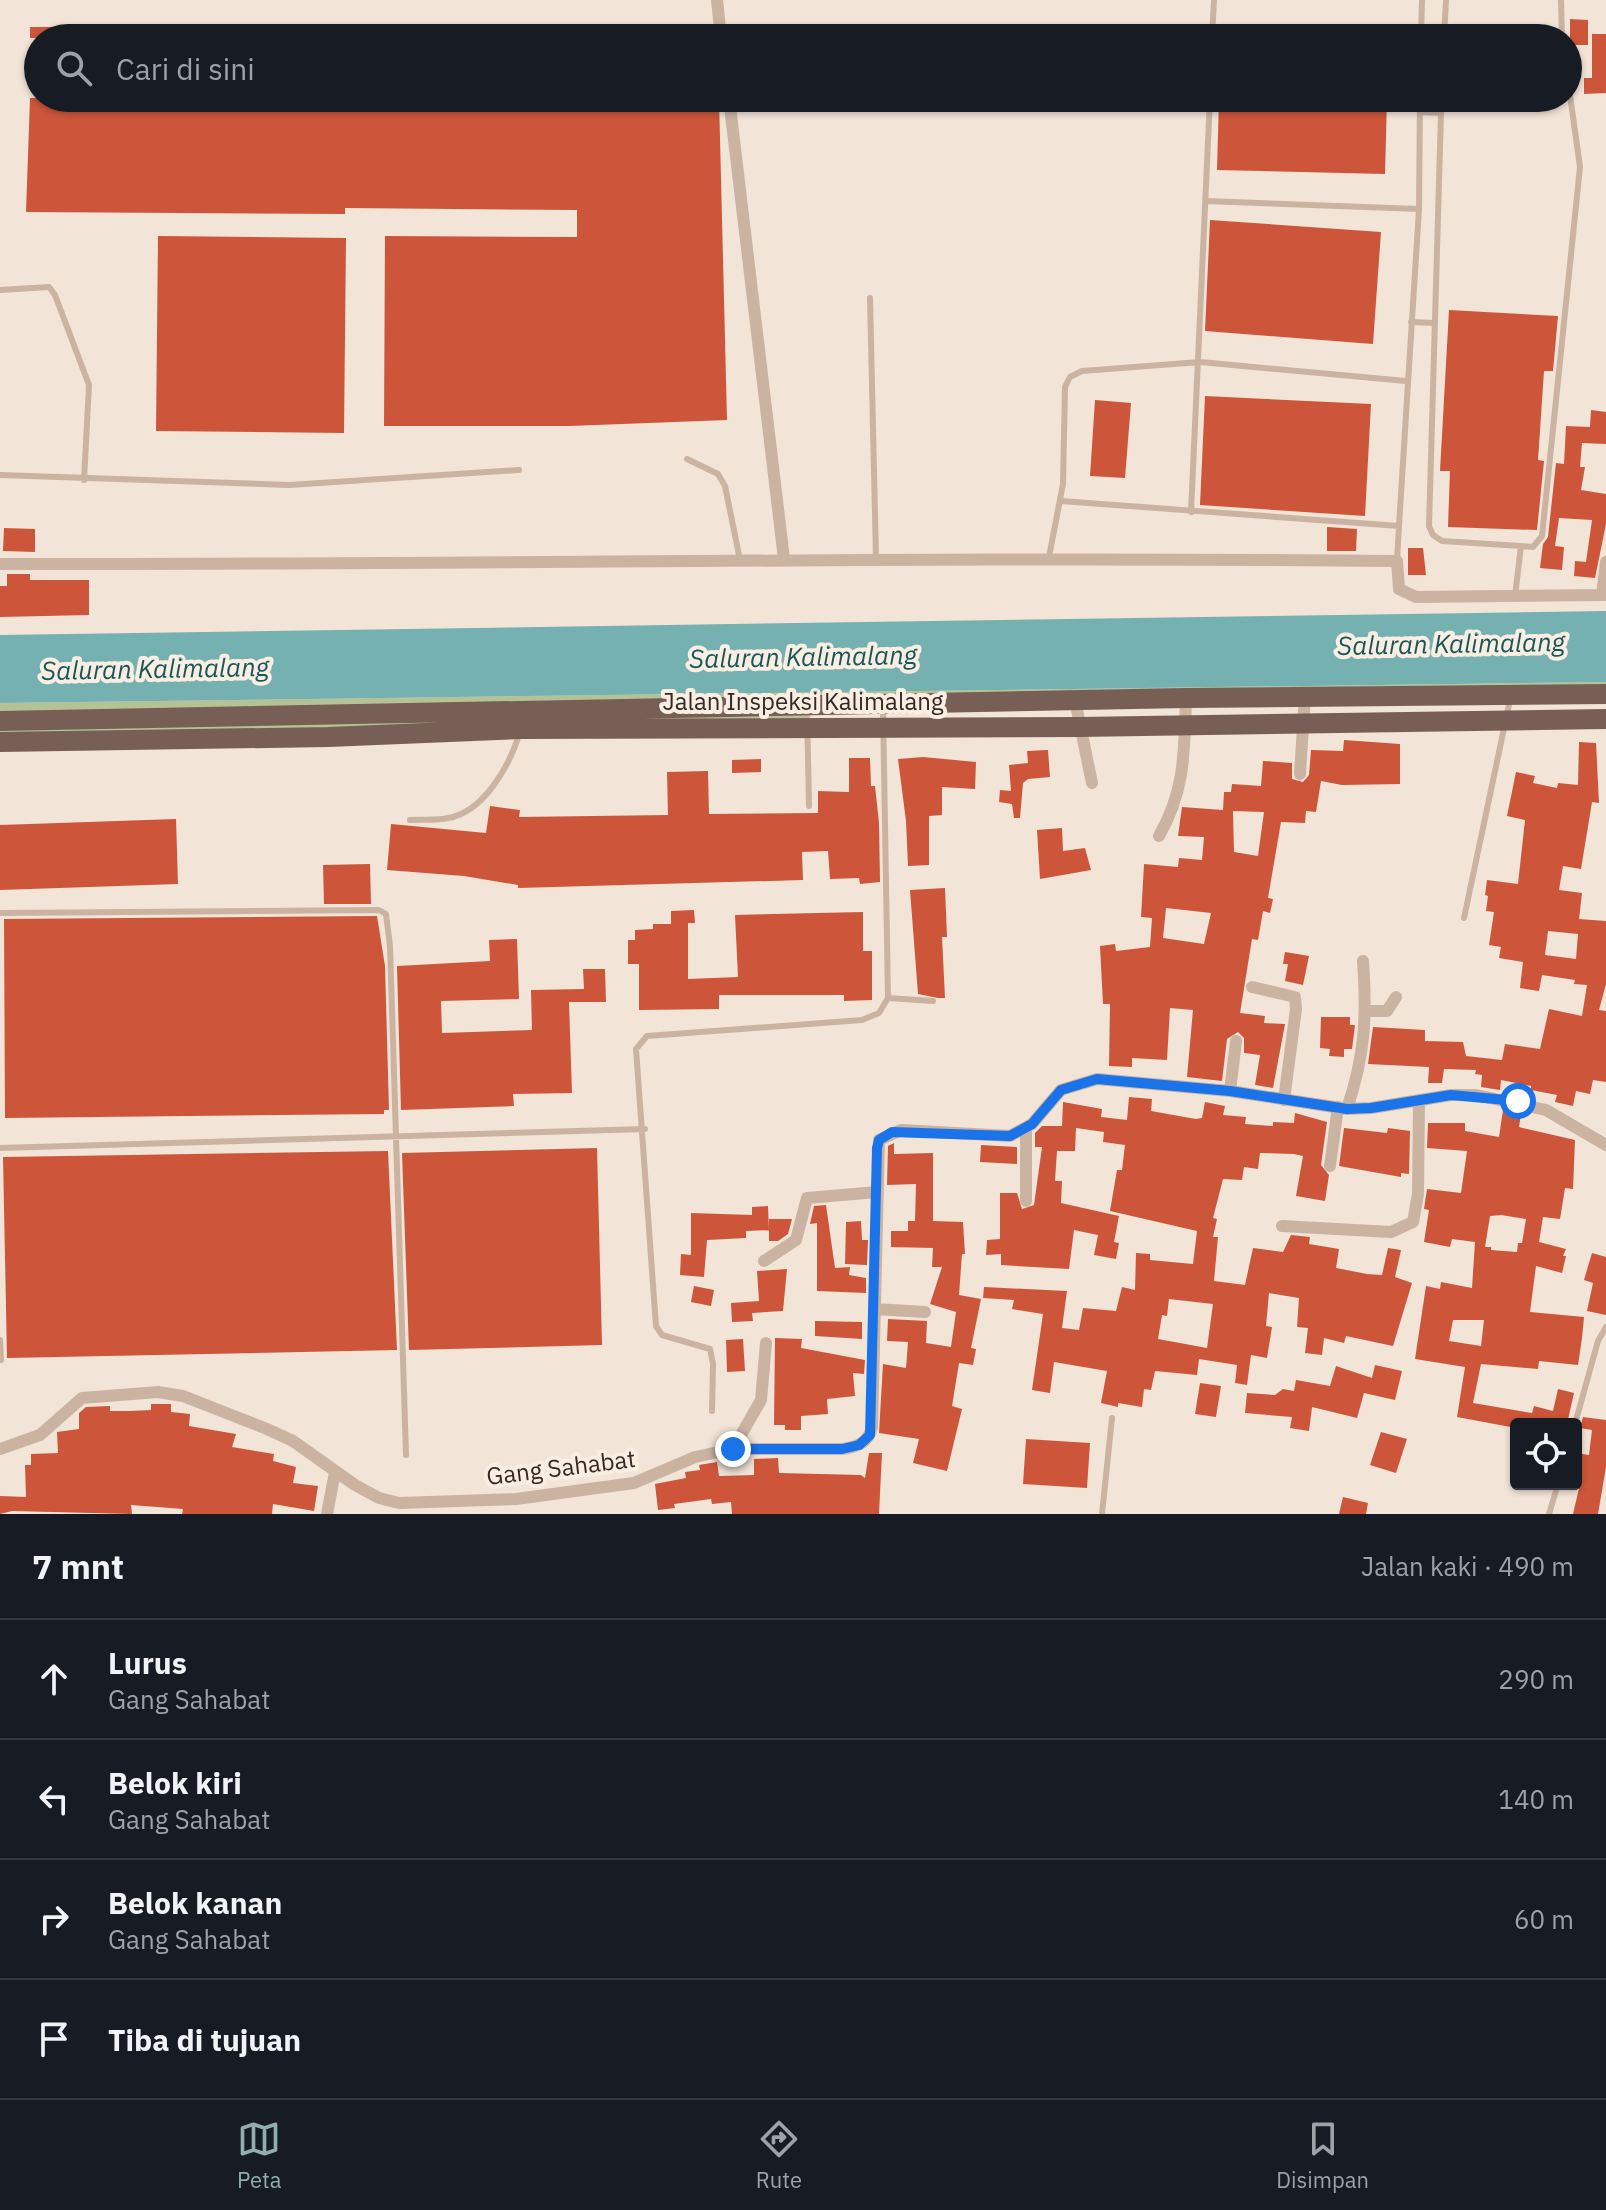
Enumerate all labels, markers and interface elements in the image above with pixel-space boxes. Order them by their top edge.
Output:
search box [24,24,1582,112]
icon: search [52,46,96,90]
text: Cari di sini [116,49,255,88]
water label: Saluran Kalimalang [1337,624,1567,662]
water label: Saluran Kalimalang [689,637,919,675]
water label: Saluran Kalimalang [41,649,271,687]
street label: Jalan Inspeksi Kalimalang [662,685,944,717]
route start [1500,1083,1536,1119]
map controls [1510,1418,1582,1490]
button: locate [1510,1418,1582,1490]
route end [715,1431,751,1467]
street label: Gang Sahabat [485,1442,637,1492]
text: 7 mnt [32,1544,124,1588]
text: Jalan kaki · 490 m [1361,1549,1574,1583]
text: Lurus [108,1643,187,1682]
icon: ahead [32,1657,76,1701]
text: 290 m [1498,1662,1574,1696]
text: Gang Sahabat [108,1682,270,1716]
text: Belok kiri [108,1763,242,1802]
icon: left [32,1777,76,1821]
text: 140 m [1498,1782,1574,1816]
text: Gang Sahabat [108,1802,270,1836]
text: Belok kanan [108,1883,282,1922]
icon: right [32,1897,76,1941]
text: 60 m [1514,1902,1574,1936]
text: Gang Sahabat [108,1922,270,1956]
icon: arrive [32,2017,76,2061]
text: Tiba di tujuan [108,2020,301,2059]
tab: Peta [237,2117,282,2194]
tab: Rute [756,2117,802,2194]
tab: Disimpan [1276,2117,1369,2194]

